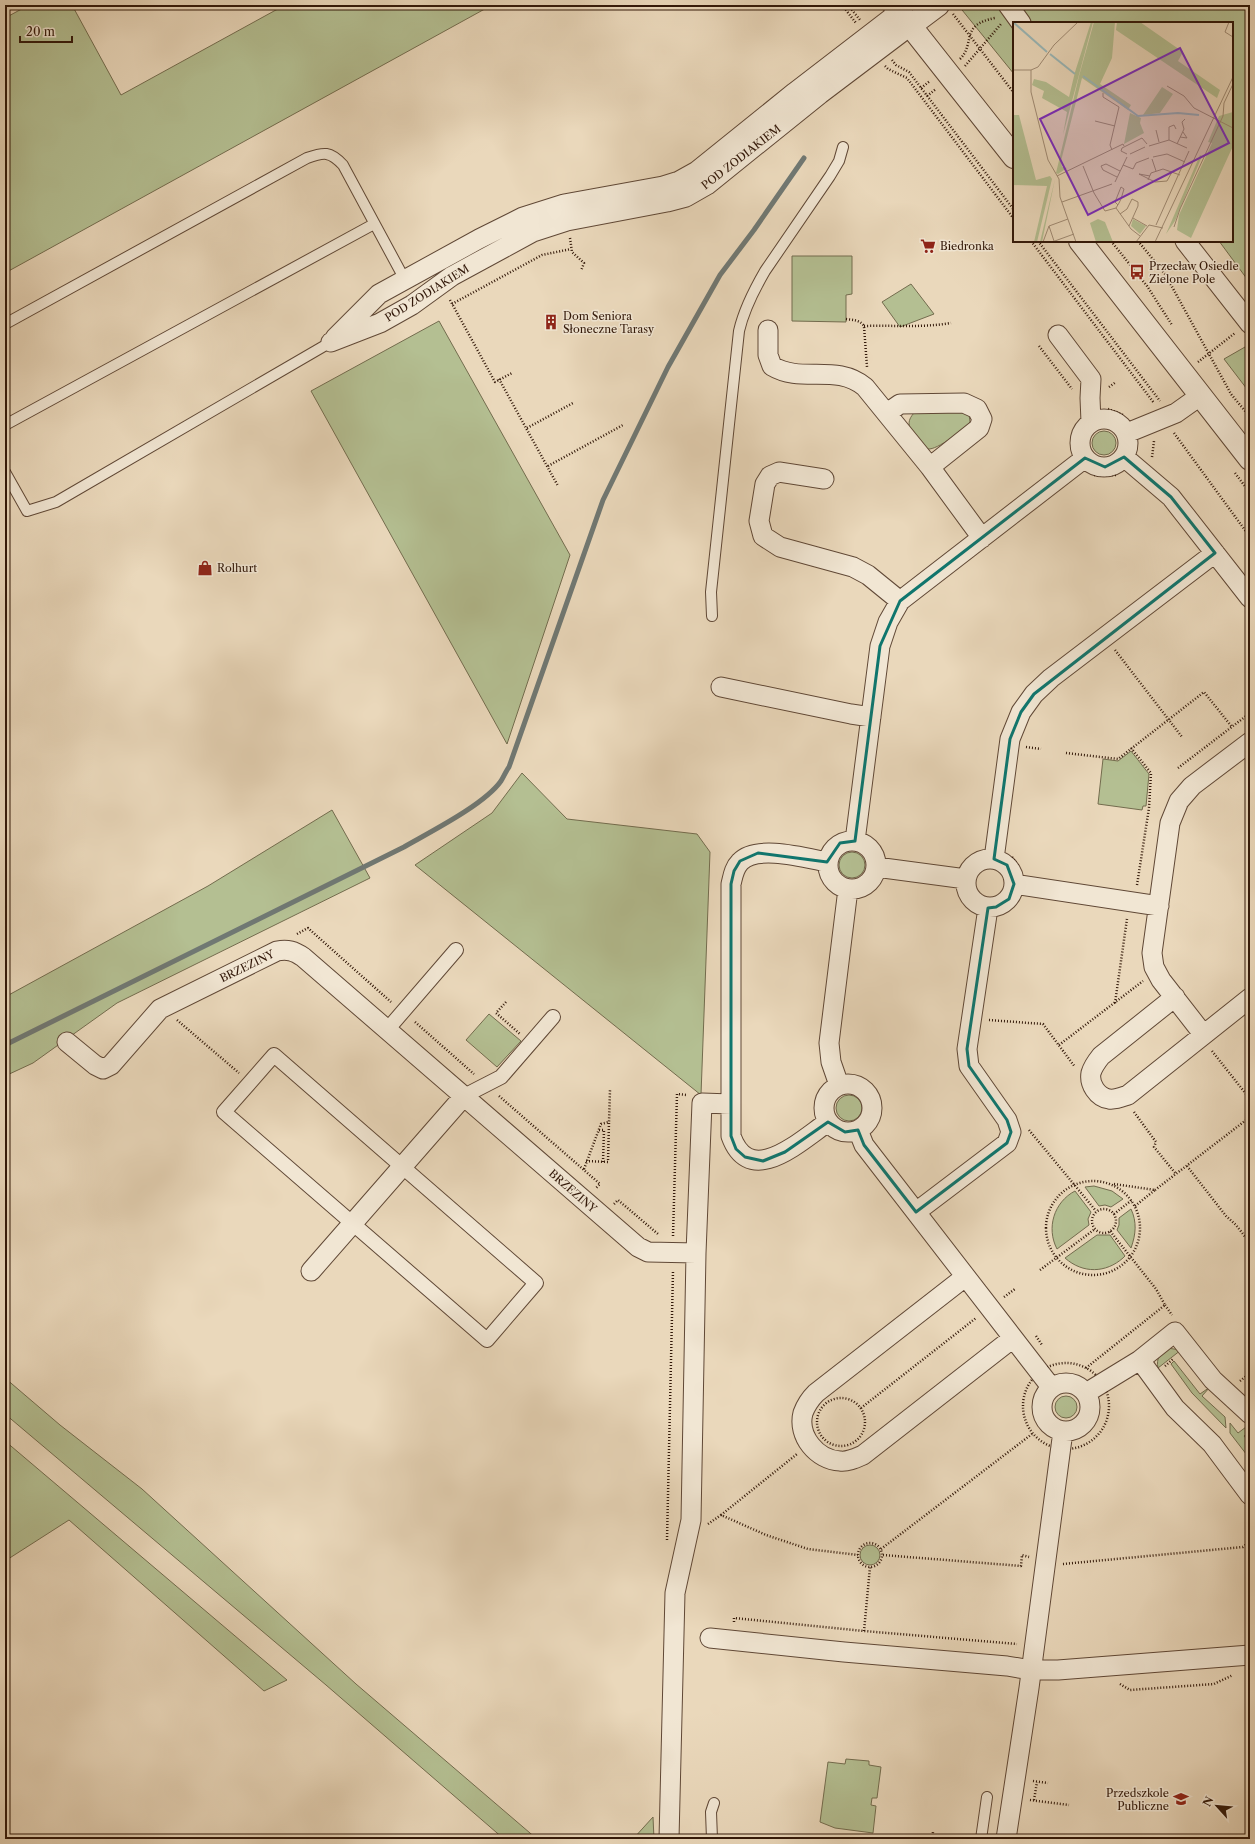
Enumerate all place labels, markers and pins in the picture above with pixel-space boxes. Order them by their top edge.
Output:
supermarket icon: Biedronka [919,237,937,255]
place label: Biedronka [940,239,994,253]
place label: Przecław Osiedle Zielone Pole [1149,259,1239,286]
bus stop icon: Przecław Osiedle Zielone Pole [1128,263,1146,281]
place label: Dom Seniora Słoneczne Tarasy [563,309,655,336]
building icon: Dom Seniora Słoneczne Tarasy [542,313,560,331]
shop icon: Rolhurt [196,559,214,577]
place label: Rolhurt [217,561,257,575]
place label: Przedszkole Publiczne [1106,1786,1169,1813]
school or university icon: Przedszkole Publiczne [1172,1790,1190,1808]

